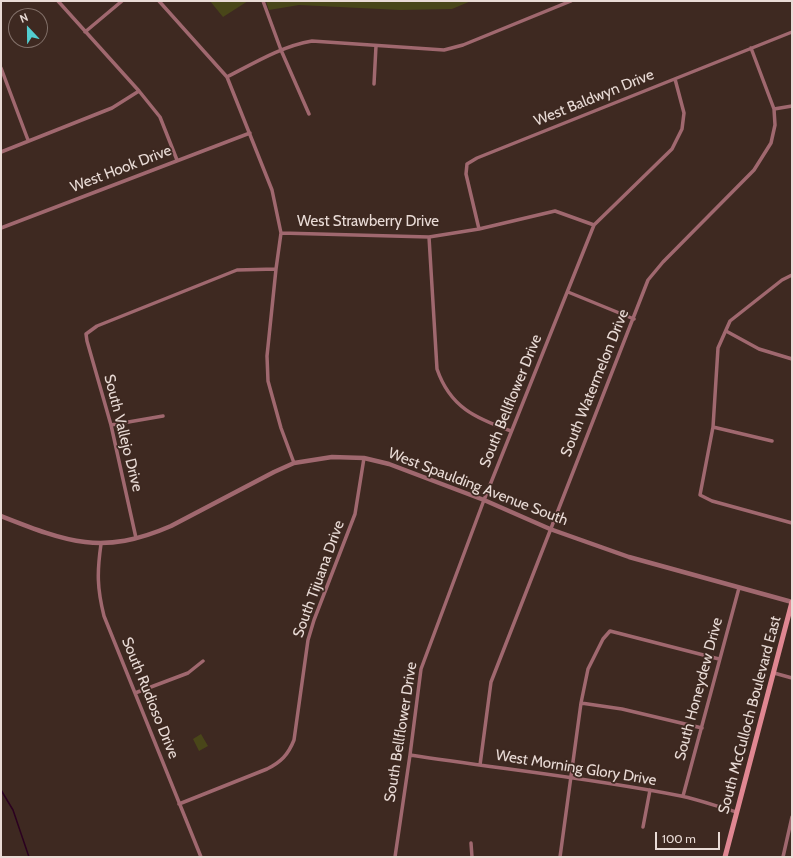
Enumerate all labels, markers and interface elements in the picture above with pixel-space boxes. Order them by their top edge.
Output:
north arrow [8,8,48,48]
text: N [18,10,30,26]
street label: West Baldwyn Drive [531,66,657,130]
street label: West Hook Drive [68,142,174,196]
street label: West Strawberry Drive [297,213,439,231]
street label: South Watermelon Drive [557,307,633,459]
street label: South Bellflower Drive [476,332,546,470]
street label: South Vallejo Drive [100,372,146,494]
street label: West Spaulding Avenue South [386,444,570,530]
street label: South Tijuana Drive [289,518,349,640]
street label: South McCulloch Boulevard East [715,614,785,816]
street label: South Honeydew Drive [671,615,727,763]
street label: South Rudioso Drive [117,635,183,761]
street label: South Bellflower Drive [381,660,421,804]
street label: West Morning Glory Drive [494,746,658,790]
scale bar [657,824,722,850]
text: 100 m [662,831,696,846]

